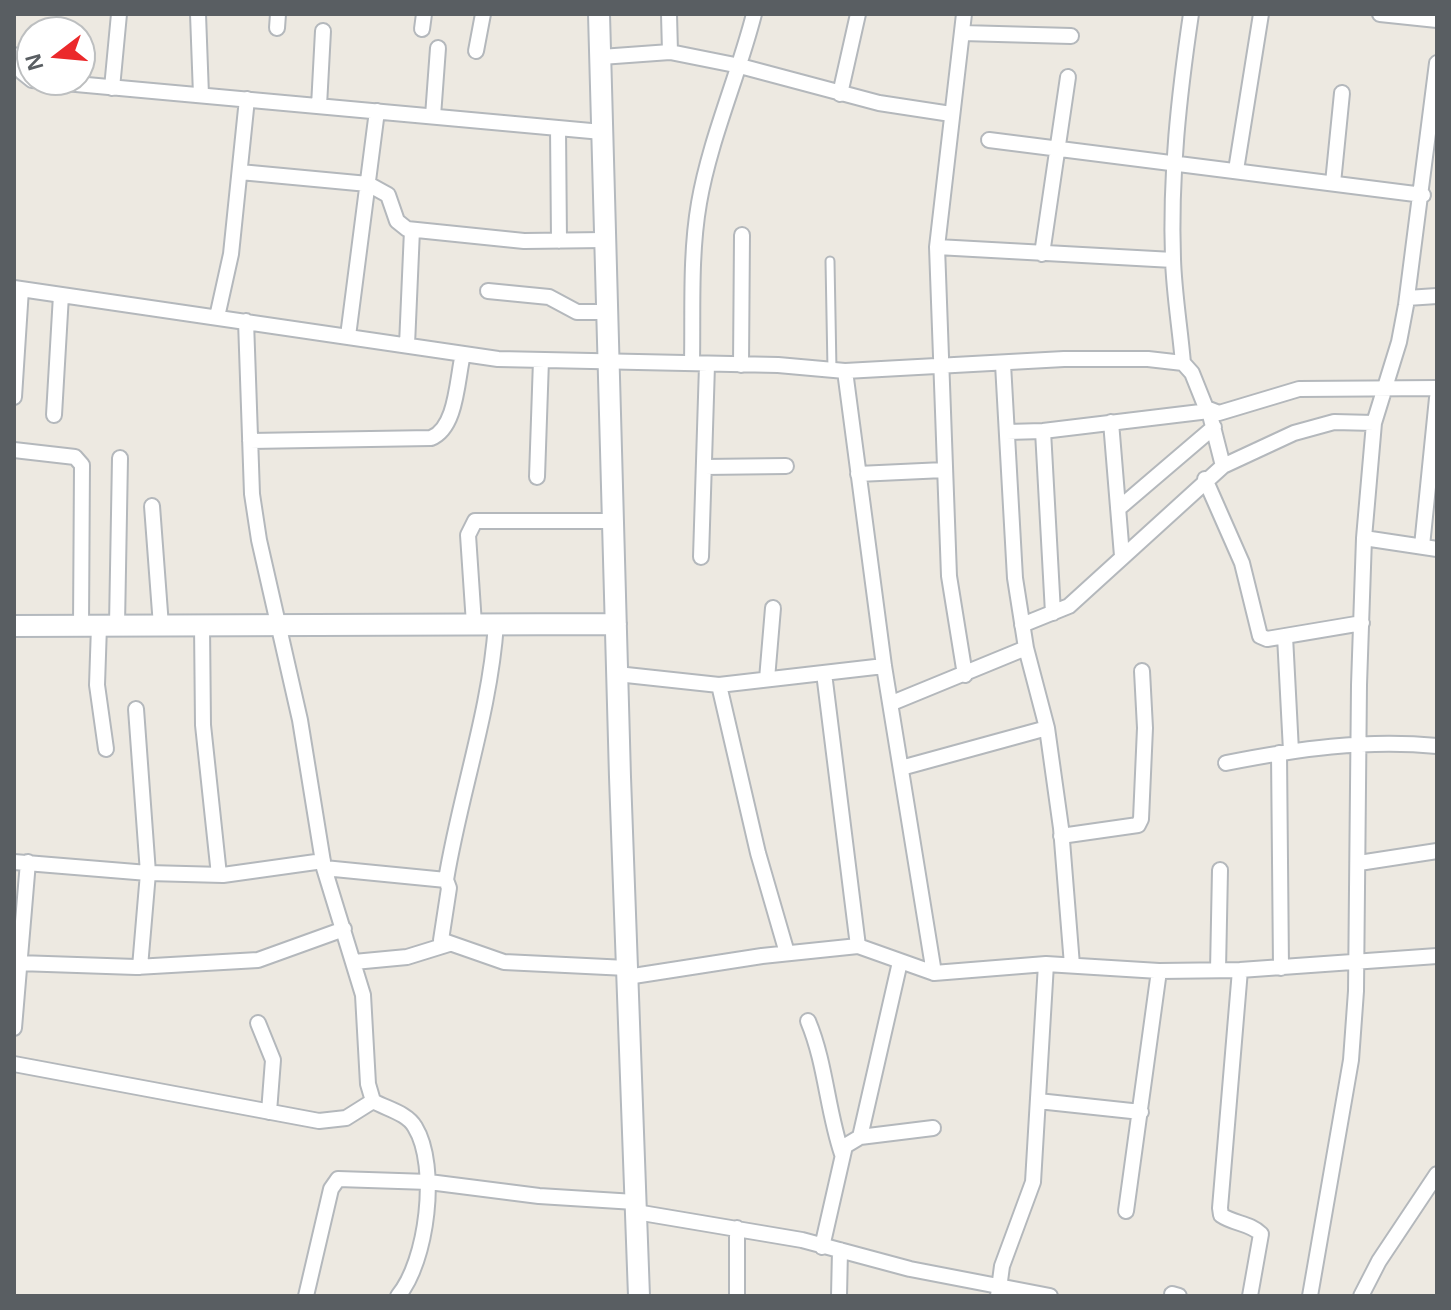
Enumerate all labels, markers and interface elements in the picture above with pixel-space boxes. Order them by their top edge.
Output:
north arrow [16,16,96,96]
text: N [20,51,49,73]

